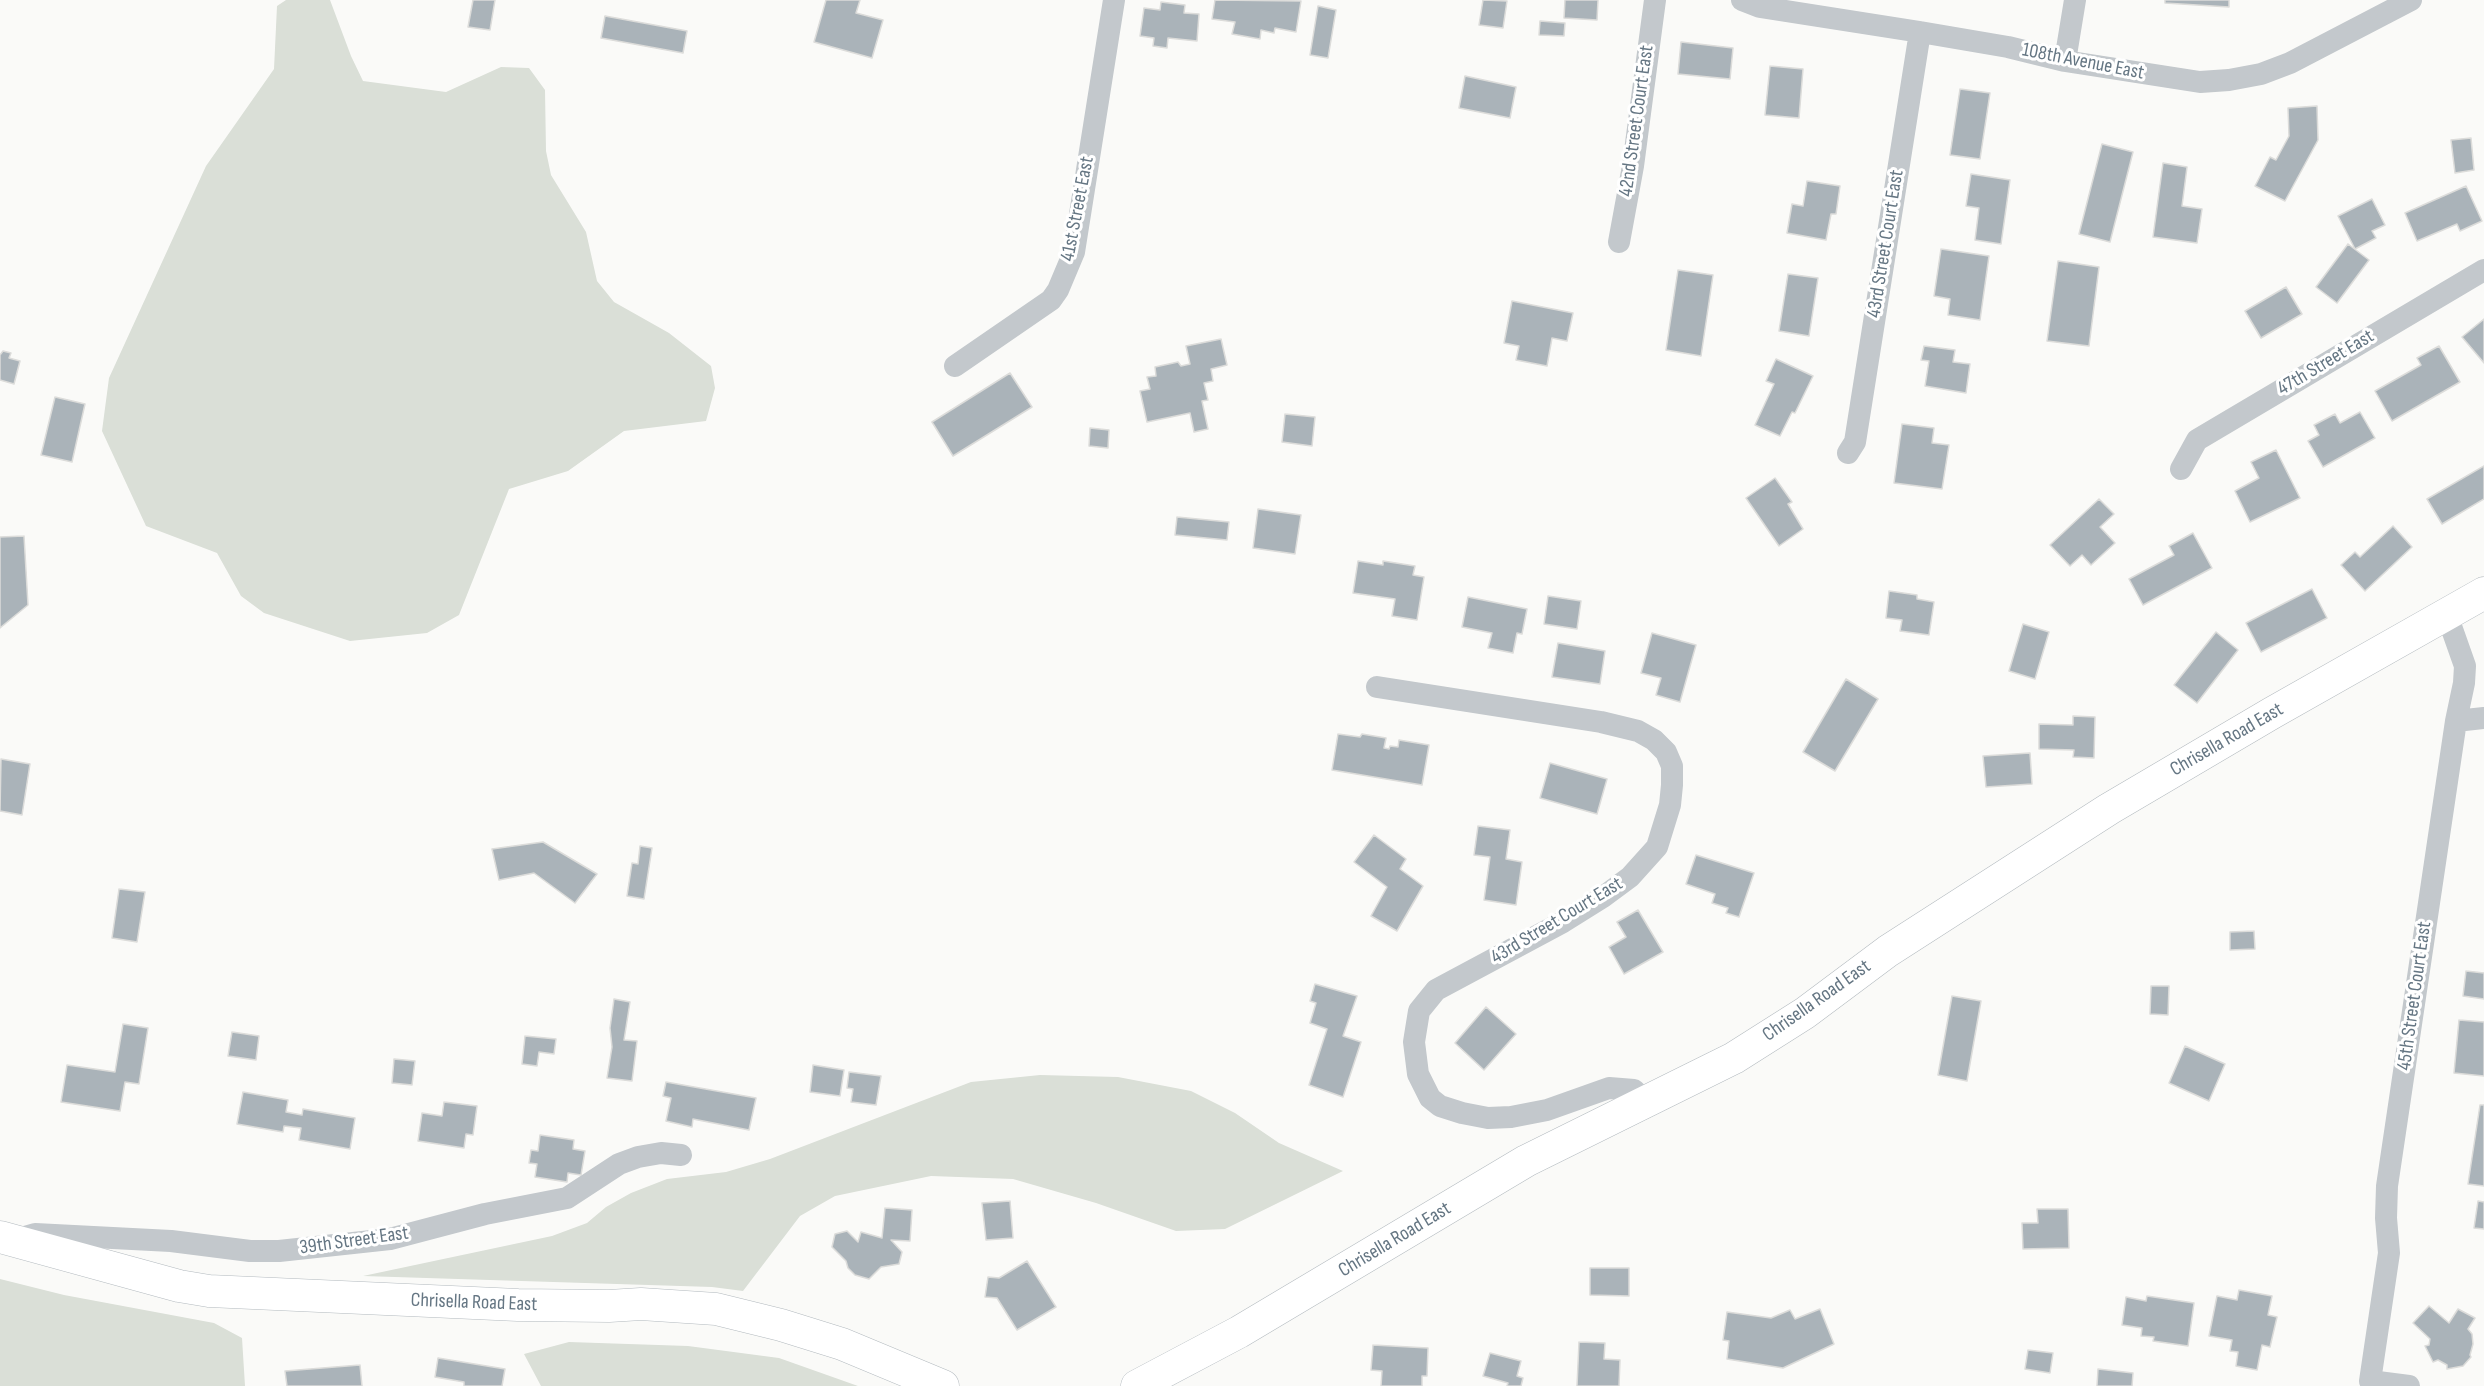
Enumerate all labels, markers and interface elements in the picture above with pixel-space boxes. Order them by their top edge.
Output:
street label: 108th Avenue East [2020,38,2146,86]
street label: 42nd Street Court East [1615,44,1659,198]
street label: 41st Street East [1056,155,1100,263]
street label: 43rd Street Court East [1862,168,1910,320]
street label: 47th Street East [2273,325,2379,401]
street label: Chrisella Road East [2166,698,2288,782]
street label: 43rd Street Court East [1487,872,1627,970]
street label: 45th Street Court East [2393,920,2437,1072]
street label: Chrisella Road East [1758,955,1876,1047]
street label: Chrisella Road East [1335,1197,1455,1283]
street label: 39th Street East [298,1221,410,1261]
street label: Chrisella Road East [410,1289,538,1317]

